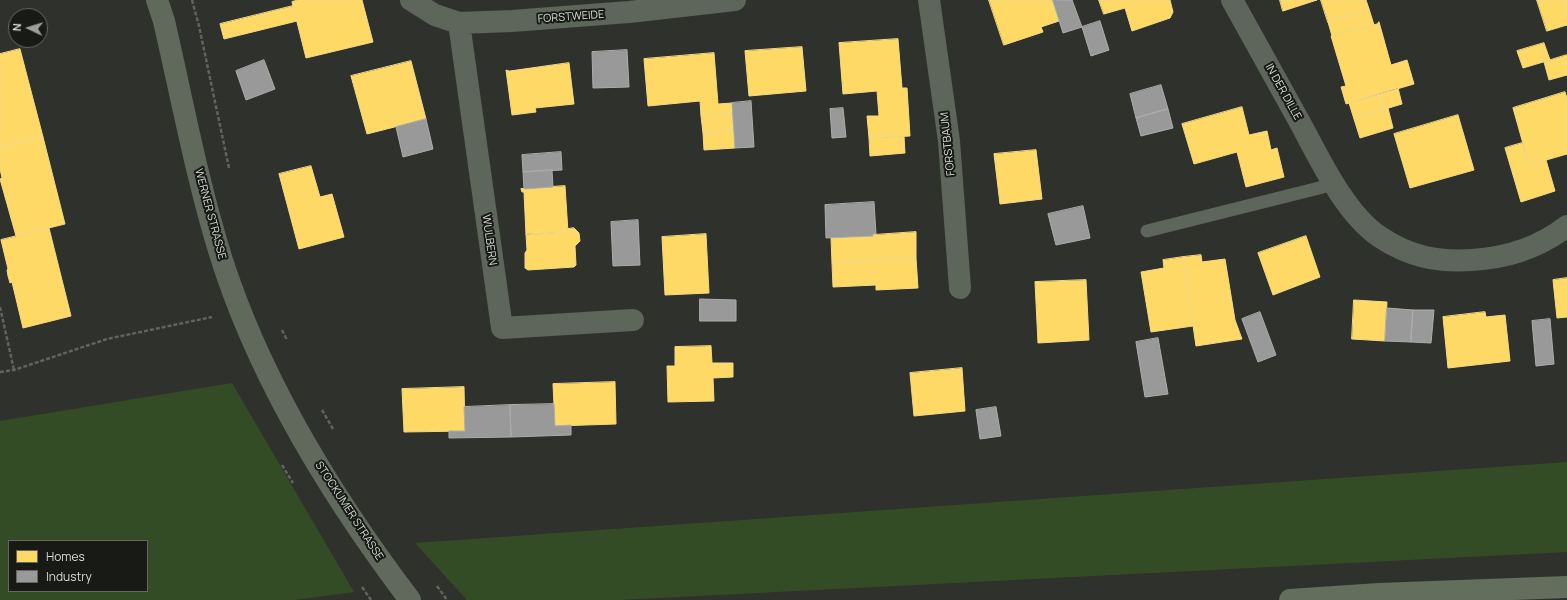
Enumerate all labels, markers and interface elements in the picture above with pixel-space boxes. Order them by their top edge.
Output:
north arrow [8,8,48,48]
street label: FORSTWEIDE [537,8,605,26]
text: N [9,23,24,32]
street label: IN DER DILLE [1262,61,1304,123]
street label: FORSTBAUM [938,111,958,177]
street label: WERNER STRASSE [192,167,228,261]
street label: WULBERN [479,214,499,266]
street label: STOCKUMER STRASSE [312,459,386,563]
legend [8,540,148,592]
text: Homes [46,548,85,565]
text: Industry [46,568,92,585]

